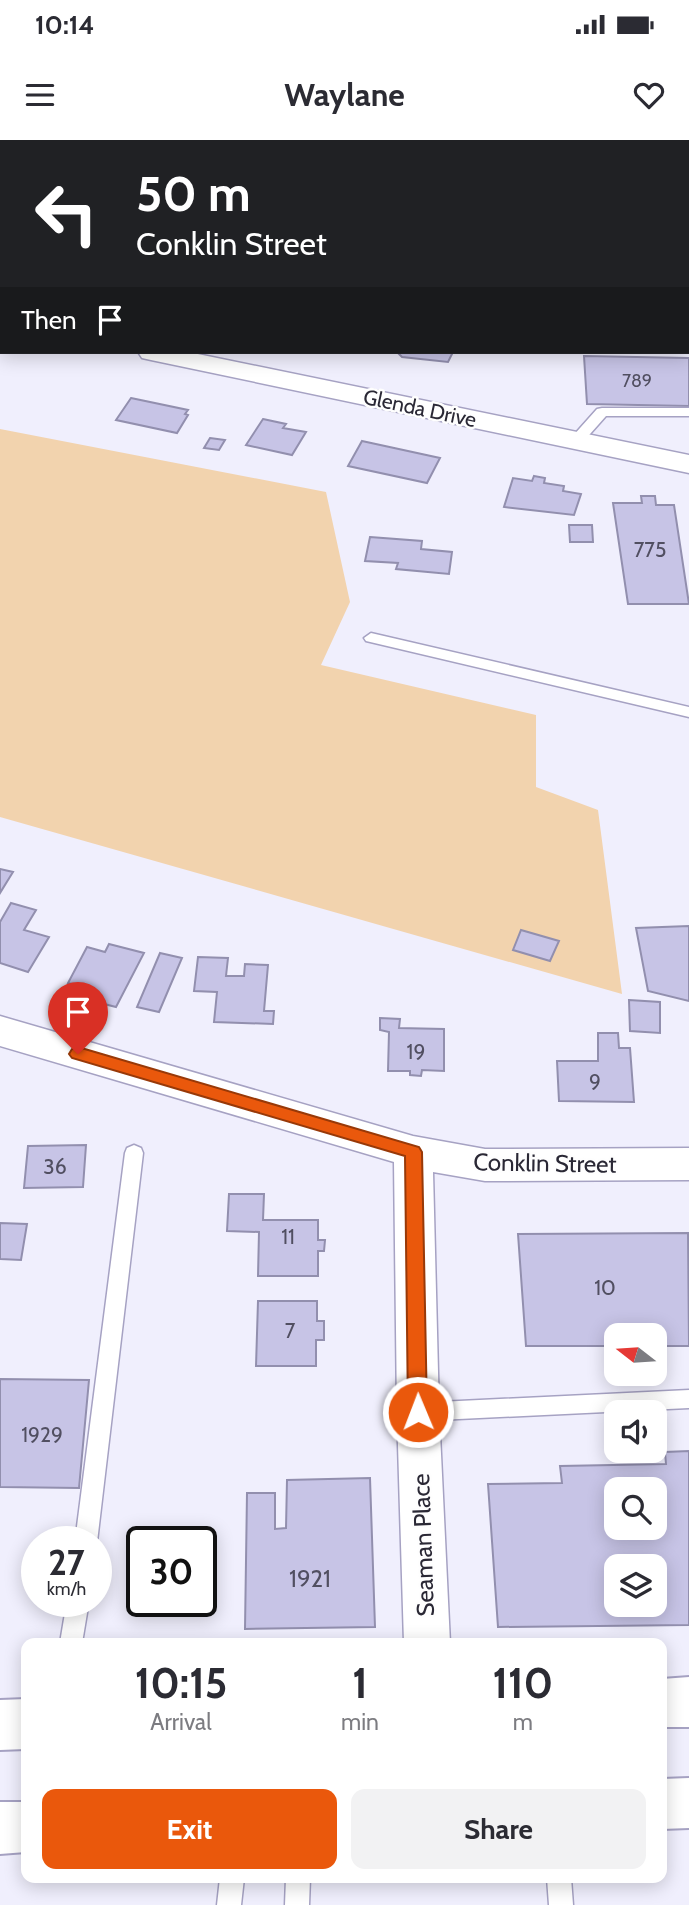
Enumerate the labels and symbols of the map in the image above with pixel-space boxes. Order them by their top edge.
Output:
house number: 789 [622,370,652,392]
street label: Glenda Drive [361,384,479,432]
house number: 775 [634,537,666,562]
pin [48,982,108,1054]
house number: 19 [407,1039,425,1064]
house number: 9 [589,1069,601,1094]
street label: Conklin Street [473,1147,617,1179]
house number: 36 [43,1154,67,1179]
house number: 11 [281,1224,295,1249]
house number: 10 [594,1275,616,1300]
house number: 7 [285,1318,296,1343]
north arrow [604,1323,667,1386]
position arrow [381,1375,455,1449]
house number: 1929 [21,1422,63,1447]
street label: Seaman Place [406,1473,440,1617]
speed limit sign: 30 [126,1526,217,1617]
house number: 1921 [289,1564,331,1593]

